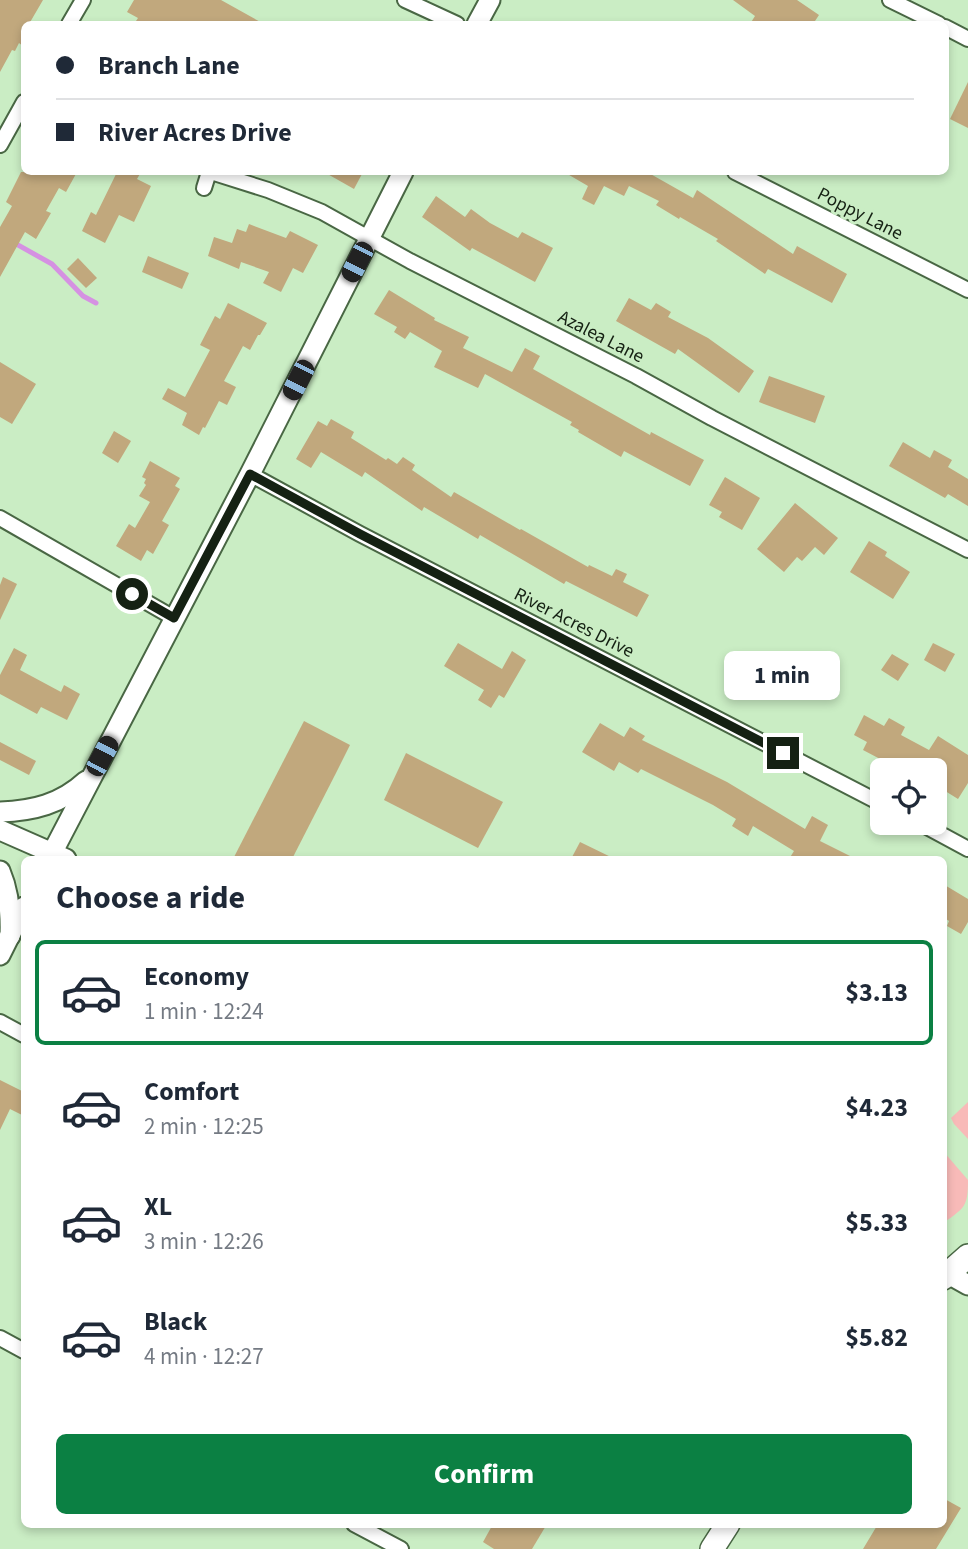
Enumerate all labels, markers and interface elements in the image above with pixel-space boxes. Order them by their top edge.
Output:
text: Branch Lane [98,47,240,84]
text: River Acres Drive [98,114,292,151]
street label: Poppy Lane [812,181,908,247]
car [339,239,376,285]
street label: Azalea Lane [553,304,649,370]
car [280,357,317,403]
route start [116,578,148,610]
street label: River Acres Drive [509,581,639,665]
callout: 1 min [725,652,841,700]
text: 1 min [754,659,810,692]
car [83,733,122,779]
route end [767,737,799,769]
map controls [870,758,947,835]
button: locate [870,758,947,835]
text: Choose a ride [56,875,245,921]
text: Economy [144,958,249,995]
icon: car [60,961,123,1024]
text: $3.13 [845,974,908,1011]
text: 1 min · 12:24 [144,995,264,1028]
text: Comfort [144,1073,239,1110]
icon: car [60,1076,123,1139]
text: $4.23 [845,1089,908,1126]
text: 2 min · 12:25 [144,1110,264,1143]
text: XL [144,1188,172,1225]
icon: car [60,1191,123,1254]
text: $5.33 [845,1204,908,1241]
text: 3 min · 12:26 [144,1225,264,1258]
text: Black [144,1303,207,1340]
icon: car [60,1306,123,1369]
text: $5.82 [845,1319,908,1356]
text: 4 min · 12:27 [144,1340,264,1373]
button: Confirm [56,1434,912,1514]

